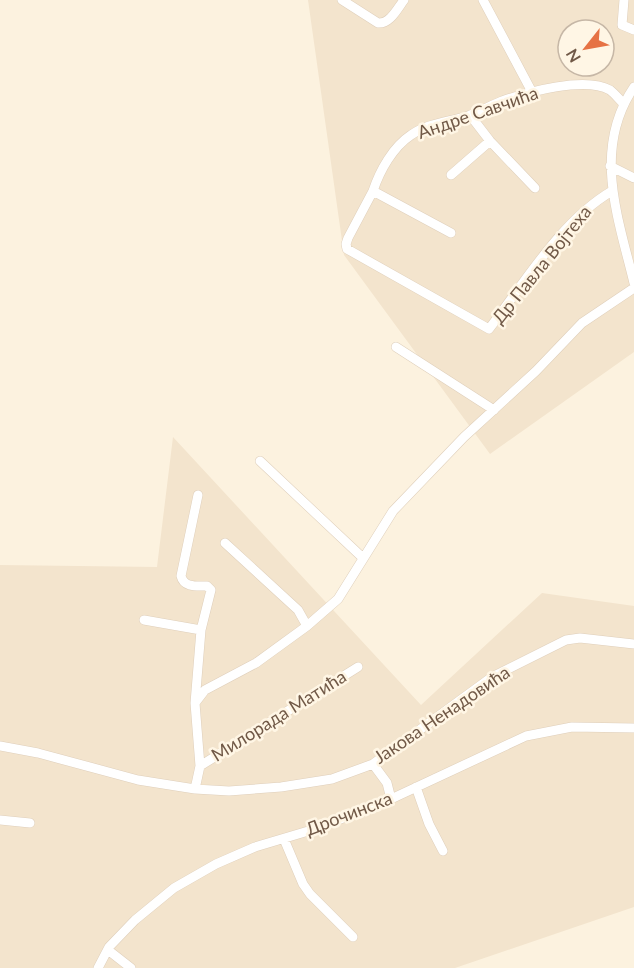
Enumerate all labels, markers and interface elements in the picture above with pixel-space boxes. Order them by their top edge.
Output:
north arrow [556,18,616,78]
text: N [561,46,584,66]
street label: Андре Савчића [414,81,541,143]
street label: Др Павла Војтеха [487,201,596,328]
street label: Јакова Ненадовића [369,660,514,768]
street label: Милорада Матића [207,665,350,766]
street label: Дрочинска [302,787,395,840]

